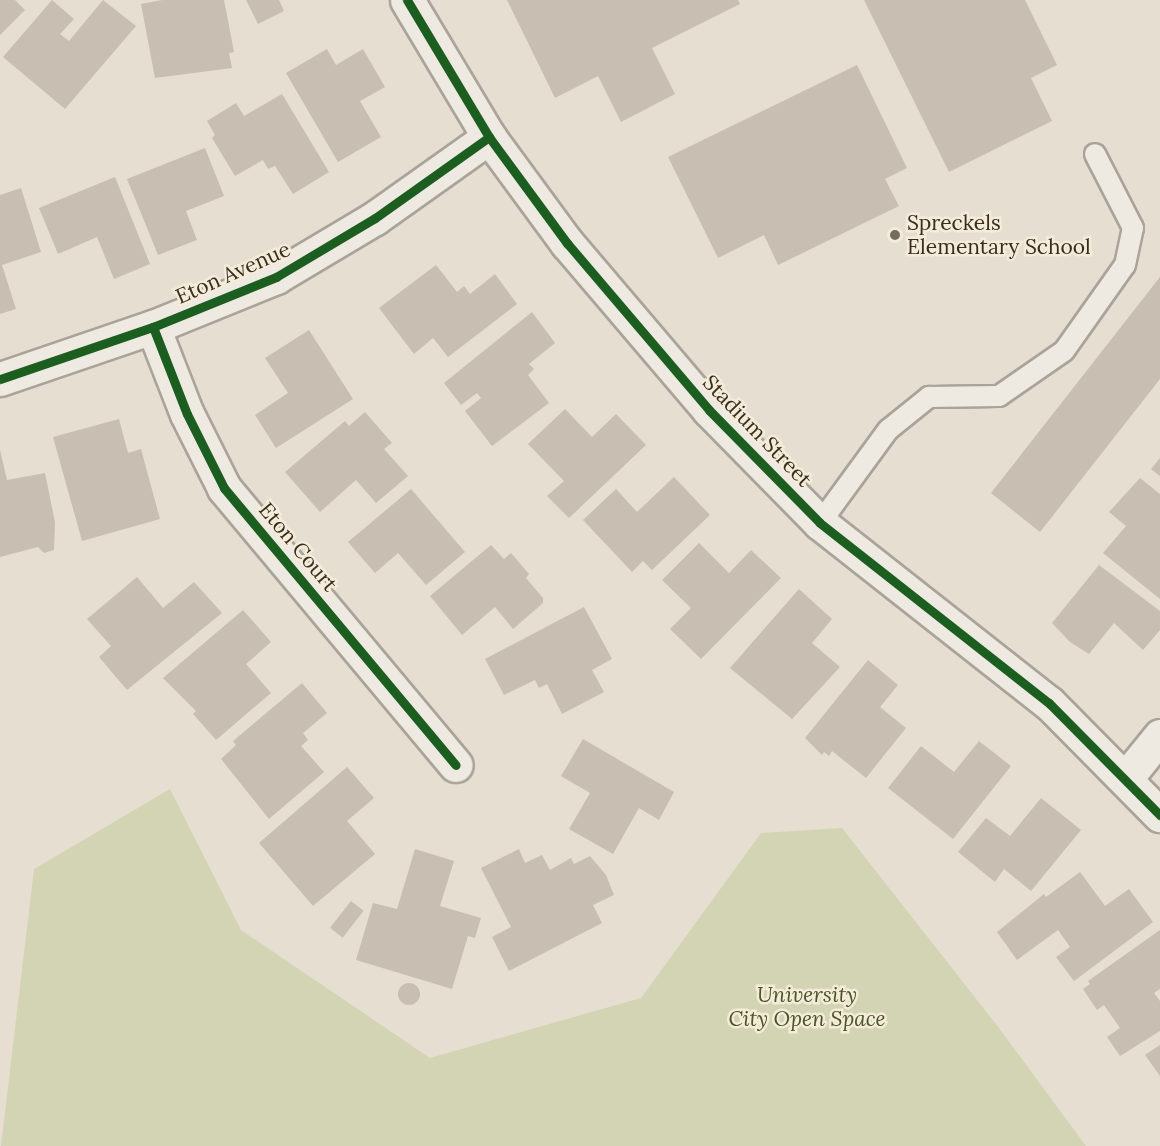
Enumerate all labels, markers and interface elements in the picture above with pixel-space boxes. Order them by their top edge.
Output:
place label: Spreckels Elementary School [907,210,1091,260]
marker: Spreckels Elementary School [888,228,902,242]
street label: Eton Avenue [172,236,294,310]
street label: Stadium Street [697,370,817,492]
street label: Eton Court [253,497,343,597]
park label: University City Open Space [728,982,886,1032]

